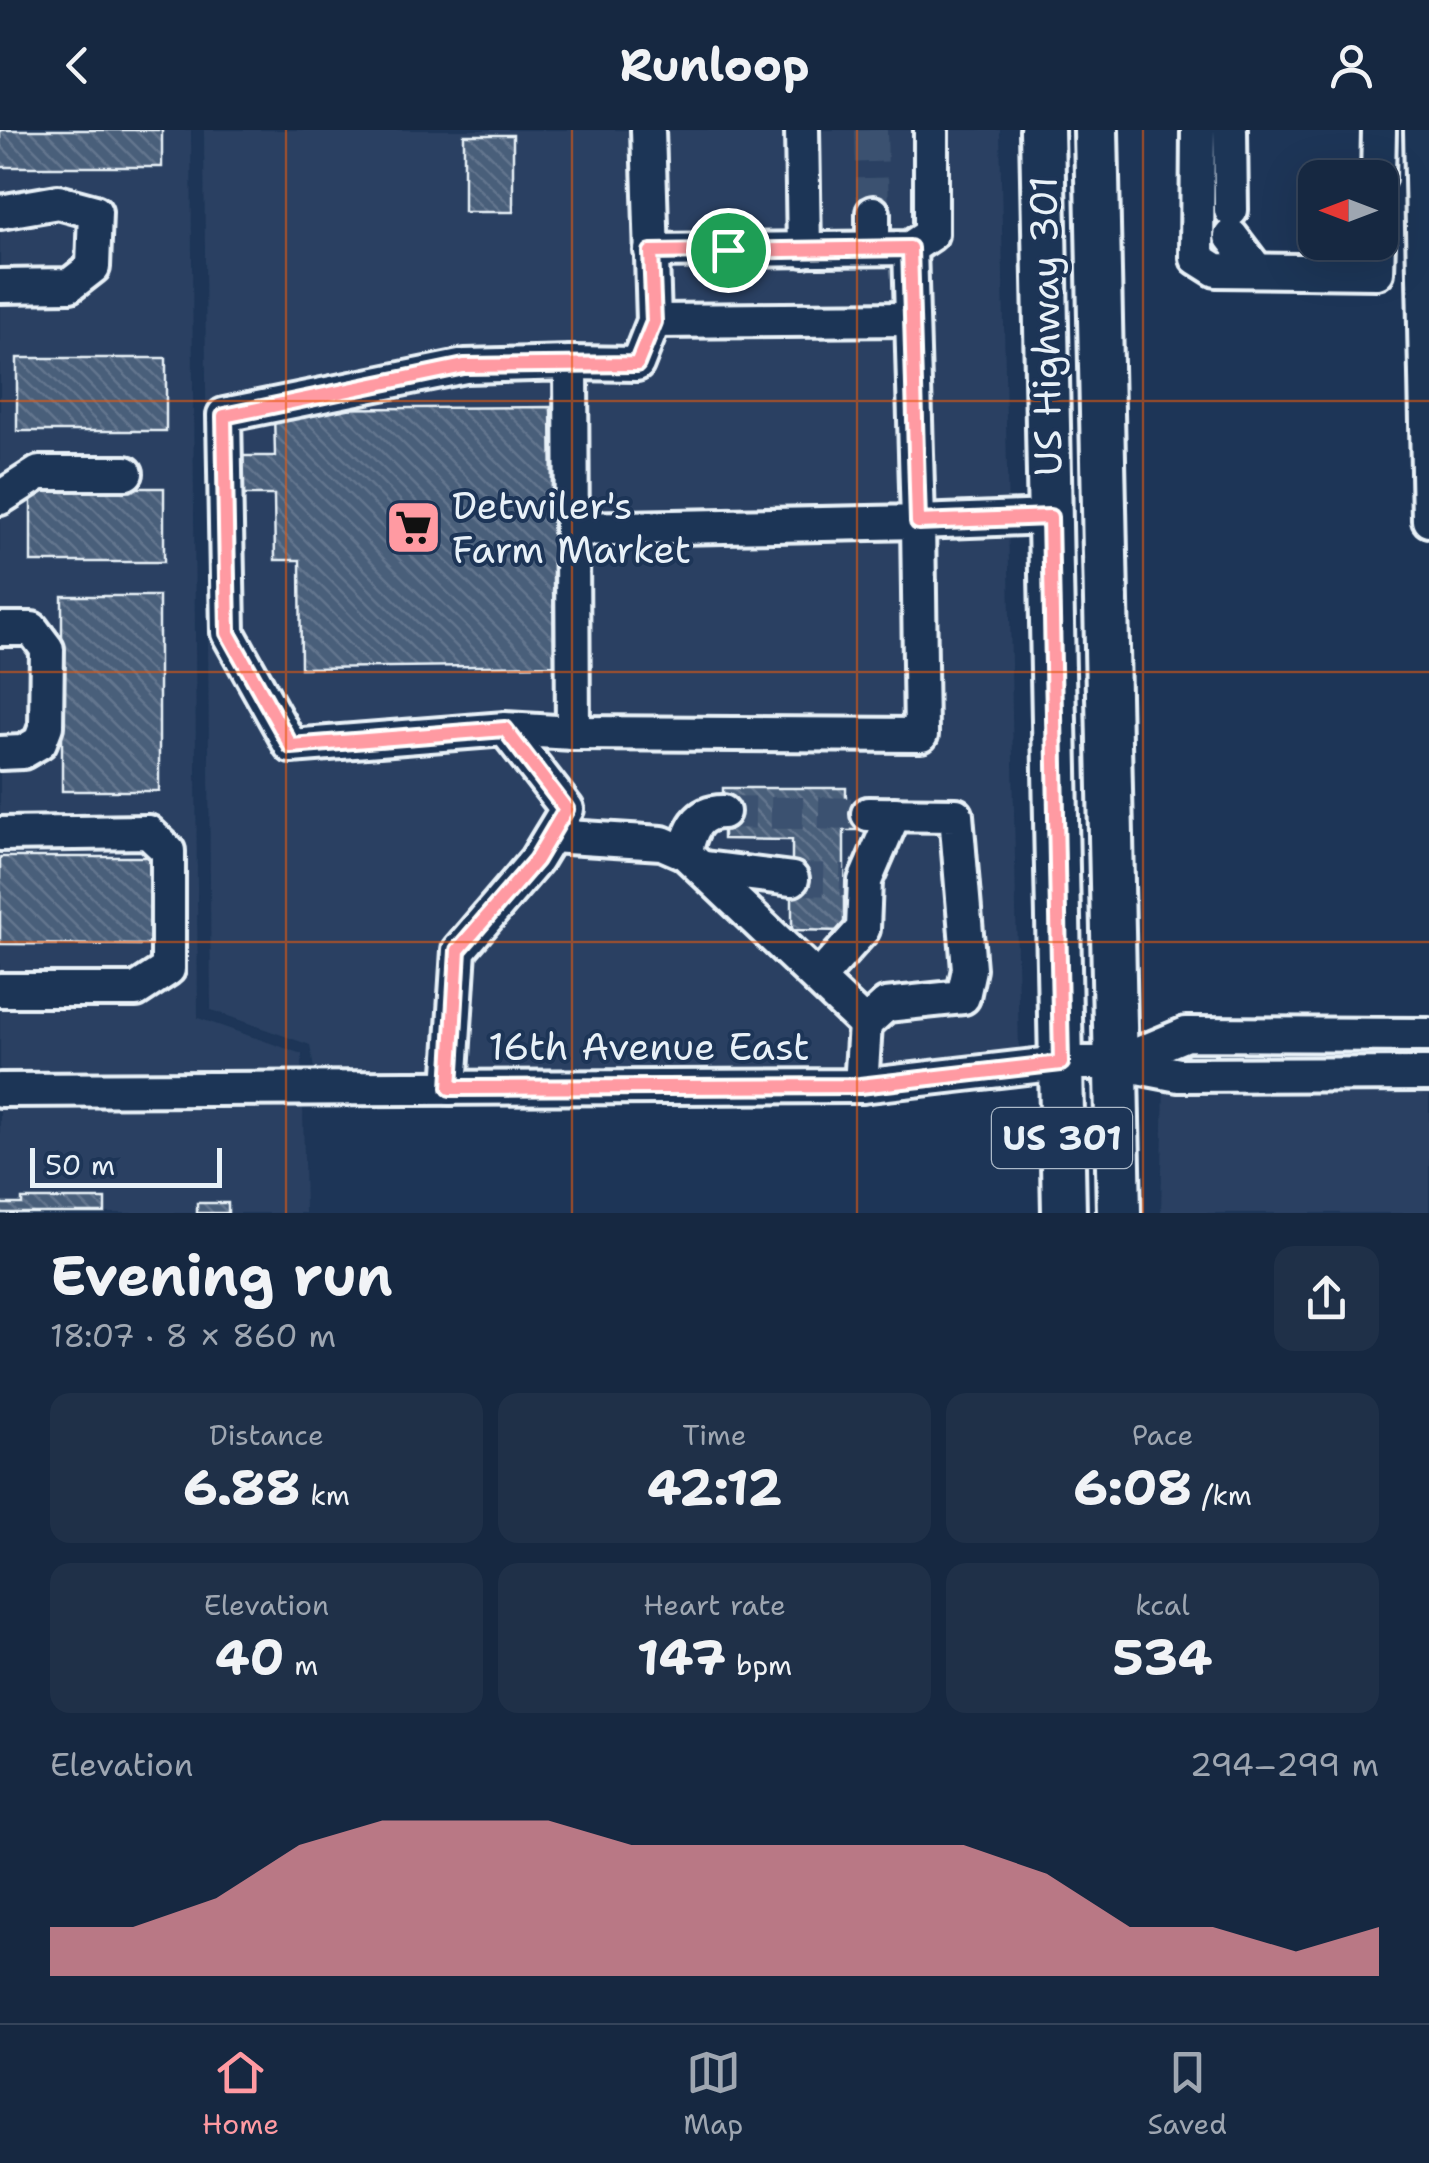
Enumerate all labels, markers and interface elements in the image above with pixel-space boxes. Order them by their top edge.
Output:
text: Runloop [619,35,810,95]
icon: back [50,38,105,93]
icon: person [1324,38,1379,93]
north arrow [1298,160,1398,260]
map controls [1298,160,1398,260]
street label: US Highway 301 [1017,175,1074,477]
pin [686,208,771,293]
icon: arrive [701,223,756,278]
place label: Detwiler's Farm Market [452,480,691,575]
supermarket icon: Detwiler's Farm Market [383,498,443,558]
street label: 16th Avenue East [488,1021,810,1072]
road number: US 301 [992,1108,1132,1168]
scale bar [30,1143,222,1188]
text: 50 m [45,1146,115,1184]
text: Evening run [50,1239,393,1313]
button: share [1274,1246,1379,1351]
text: 18:07 · 8 × 860 m [50,1314,336,1357]
text: Distance [209,1416,324,1454]
text: Time [682,1416,747,1454]
text: Pace [1132,1416,1193,1454]
text: 6.88 [183,1454,301,1521]
text: 42:12 [647,1454,782,1521]
text: 6:08 [1073,1454,1192,1521]
text: km [301,1476,350,1514]
text: /km [1192,1476,1252,1514]
text: Elevation [204,1586,329,1624]
text: Heart rate [643,1586,786,1624]
text: kcal [1135,1586,1190,1624]
text: 40 [215,1624,285,1691]
text: 147 [637,1624,726,1691]
text: 534 [1112,1624,1213,1691]
text: m [285,1646,318,1684]
text: bpm [726,1646,792,1684]
text: Elevation [50,1743,193,1786]
text: 294–299 m [1190,1743,1379,1786]
tab: Home [202,2045,279,2143]
tab: Map [683,2045,743,2143]
tab: Saved [1147,2045,1227,2143]

